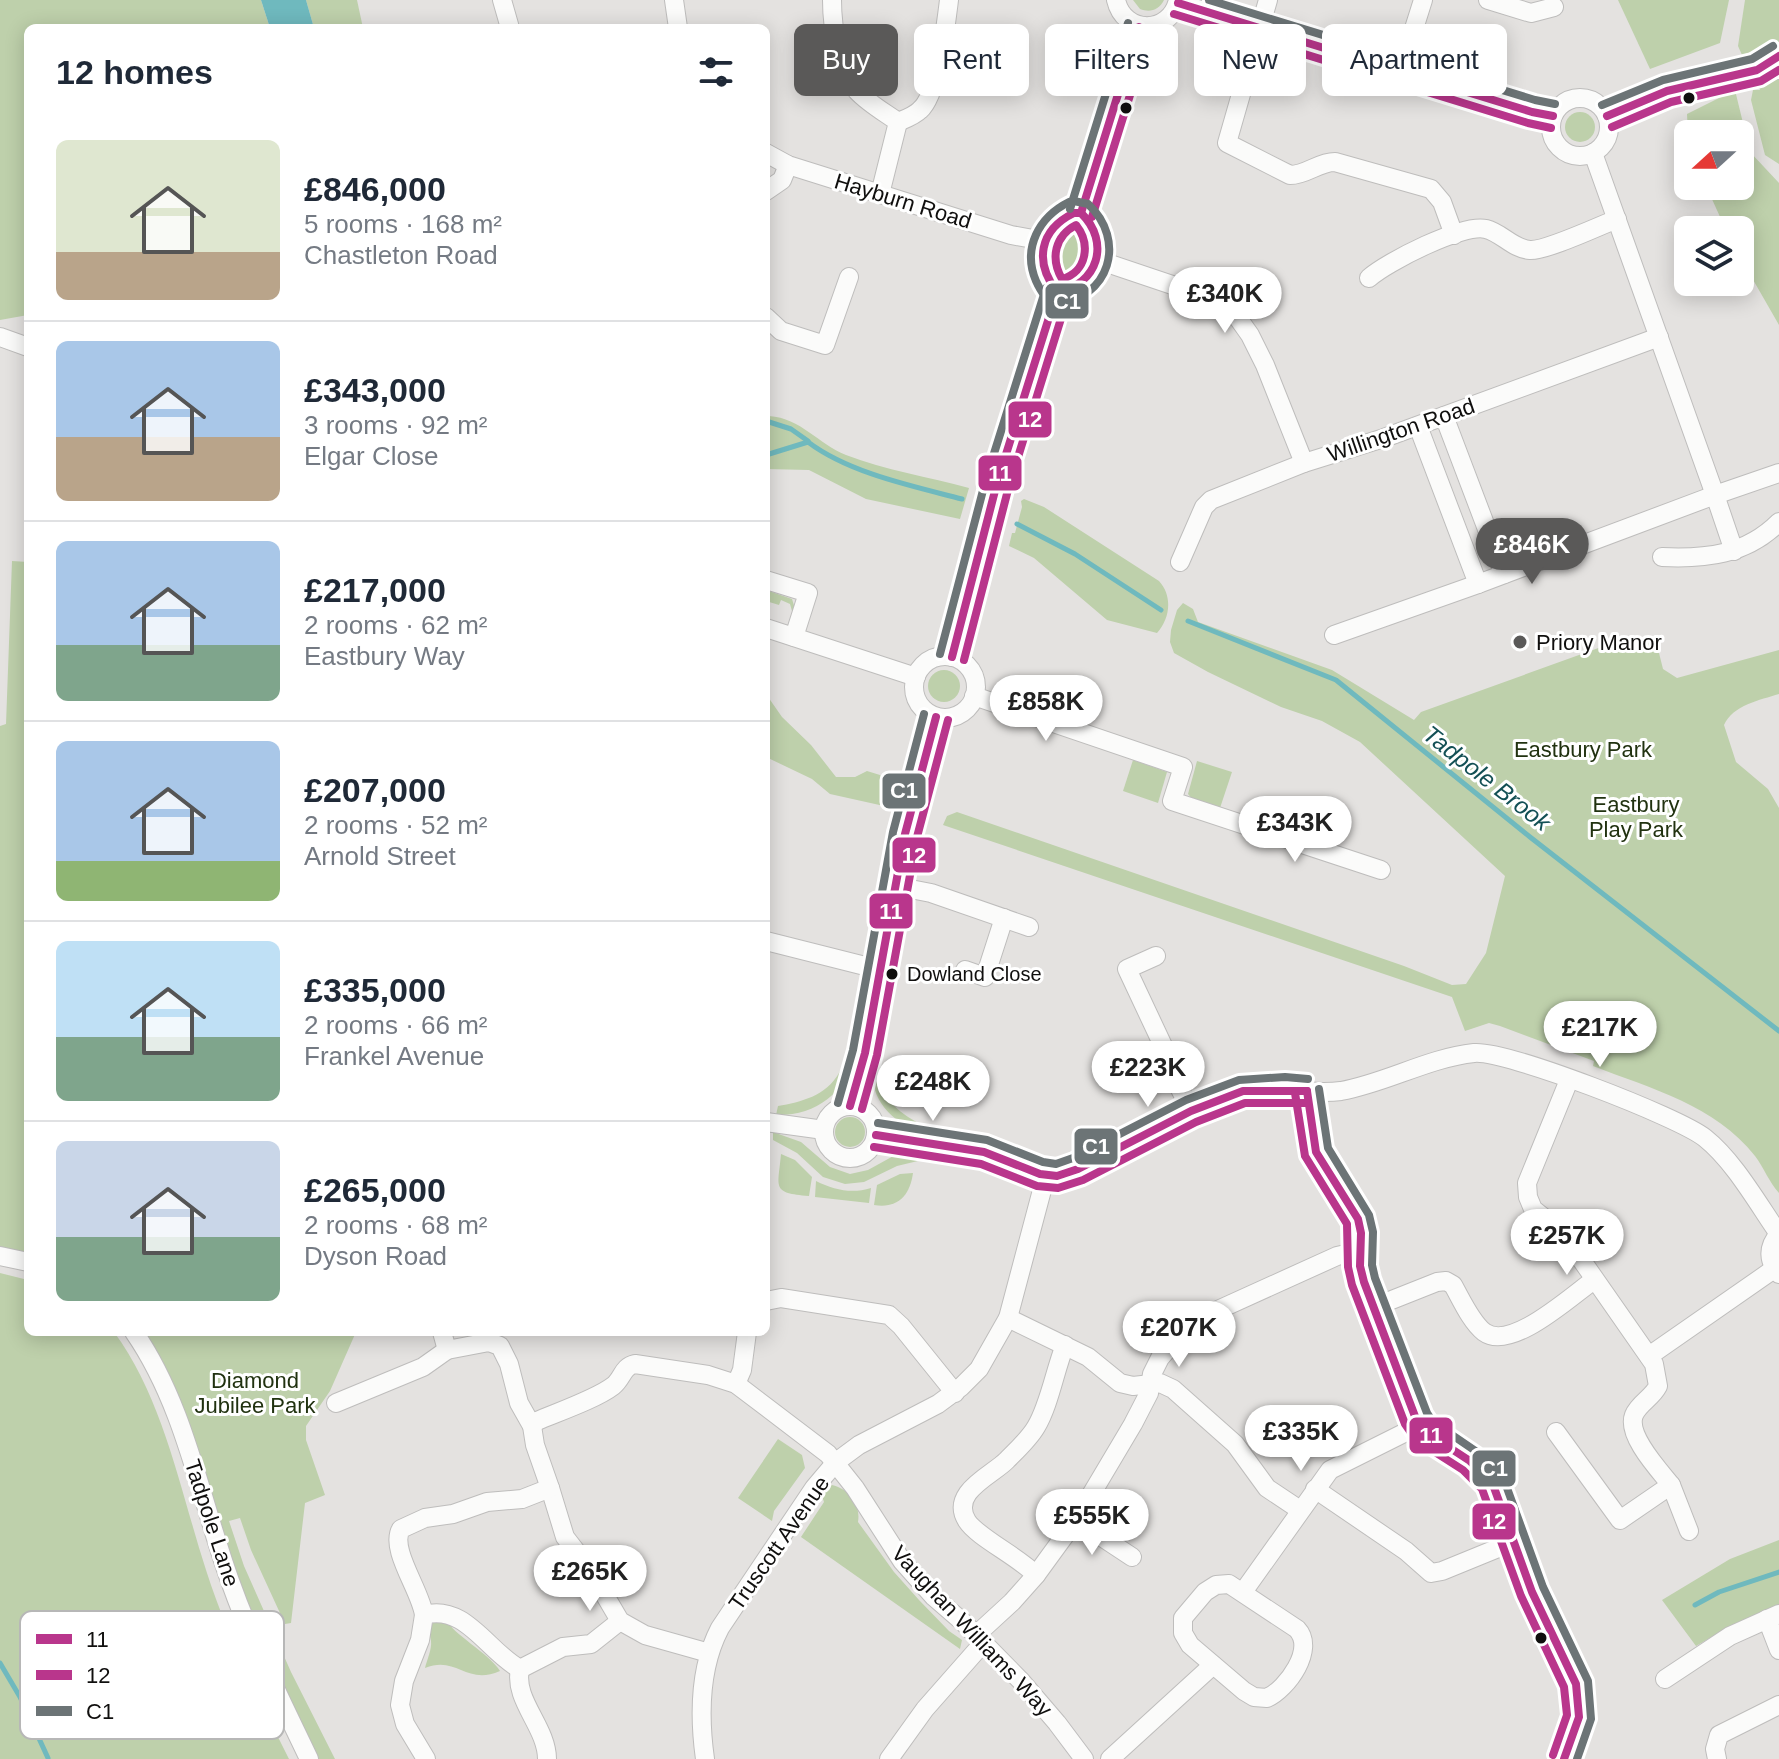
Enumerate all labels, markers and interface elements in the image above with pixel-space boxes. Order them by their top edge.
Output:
chip: Buy [794,24,898,96]
chip: Rent [914,24,1029,96]
chip: Filters [1045,24,1178,96]
chip: New [1194,24,1306,96]
chip: Apartment [1322,24,1507,96]
icon: filters [694,50,738,94]
text: 12 homes [56,53,213,91]
unlabelled marker [1681,90,1697,106]
unlabelled marker [1118,100,1134,116]
north arrow [1674,120,1754,200]
map controls [1674,120,1754,296]
street label: Hayburn Road [832,168,974,234]
text: £846,000 [304,170,446,208]
icon: home [120,172,216,268]
text: 5 rooms · 168 m² [304,209,502,239]
button: layers [1674,216,1754,296]
text: Chastleton Road [304,240,498,270]
pin: £340K [1169,267,1281,335]
text: £340K [1187,278,1263,308]
line badge: C1 [1044,282,1090,320]
text: C1 [1053,289,1081,314]
text: £343,000 [304,371,446,409]
icon: home [120,373,216,469]
street label: Willington Road [1324,393,1478,467]
line badge: 12 [1007,400,1053,439]
text: 12 [1018,407,1042,432]
text: 3 rooms · 92 m² [304,410,488,440]
text: Elgar Close [304,441,438,471]
line badge: 11 [977,454,1023,492]
text: 11 [988,461,1012,486]
pin: £846K [1476,518,1588,586]
text: £846K [1494,529,1570,559]
text: £217,000 [304,571,446,609]
icon: home [120,573,216,669]
text: 2 rooms · 62 m² [304,610,488,640]
place label: Priory Manor [1536,630,1662,655]
marker: Priory Manor [1511,633,1529,651]
text: Eastbury Way [304,641,465,671]
pin: £858K [990,675,1102,743]
text: £858K [1008,686,1084,716]
water label: Tadpole Brook [1418,720,1558,837]
park label: Eastbury Park [1514,737,1653,762]
text: £207,000 [304,771,446,809]
line badge: C1 [881,772,927,810]
icon: home [120,773,216,869]
text: C1 [890,778,918,803]
park label: Eastbury Play Park [1589,792,1684,842]
pin: £343K [1239,796,1351,864]
text: £343K [1257,807,1333,837]
text: 2 rooms · 52 m² [304,810,488,840]
line badge: 12 [891,836,937,874]
text: Arnold Street [304,841,456,871]
text: 12 [902,843,926,868]
line badge: 11 [868,892,914,930]
text: 11 [879,899,903,924]
place label: Dowland Close [907,963,1042,985]
marker: Dowland Close [884,966,900,982]
text: £335,000 [304,971,446,1009]
icon: home [120,973,216,1069]
pin: £217K [1544,1001,1656,1069]
text: 2 rooms · 66 m² [304,1010,488,1040]
text: £217K [1562,1012,1638,1042]
text: Frankel Avenue [304,1041,484,1071]
pin: £223K [1092,1041,1204,1109]
text: £223K [1110,1052,1186,1082]
pin: £248K [877,1055,989,1123]
text: £248K [895,1066,971,1096]
line badge: C1 [1073,1127,1119,1166]
text: C1 [1082,1134,1110,1159]
text: £265,000 [304,1171,446,1209]
icon: home [120,1173,216,1269]
pin: £257K [1511,1209,1623,1277]
text: 2 rooms · 68 m² [304,1210,488,1240]
text: £257K [1529,1220,1605,1250]
text: Dyson Road [304,1241,447,1271]
pin: £207K [1123,1301,1235,1369]
text: £207K [1141,1312,1217,1342]
park label: Diamond Jubilee Park [194,1368,317,1418]
pin: £335K [1245,1405,1357,1473]
text: £335K [1263,1416,1339,1446]
line badge: 11 [1408,1416,1454,1455]
text: 11 [1419,1423,1443,1448]
line badge: C1 [1471,1449,1517,1488]
street label: Tadpole Lane [180,1456,244,1590]
text: C1 [1480,1456,1508,1481]
street label: Truscott Avenue [724,1471,834,1615]
pin: £555K [1036,1489,1148,1557]
text: £555K [1054,1500,1130,1530]
line badge: 12 [1471,1502,1517,1541]
text: 12 [1482,1509,1506,1534]
street label: Vaughan Williams Way [887,1541,1057,1721]
pin: £265K [534,1545,646,1613]
text: £265K [552,1556,628,1586]
legend [20,1611,284,1739]
text: 11 [86,1627,109,1652]
unlabelled marker [1533,1630,1549,1646]
text: 12 [86,1663,110,1688]
text: C1 [86,1699,114,1724]

